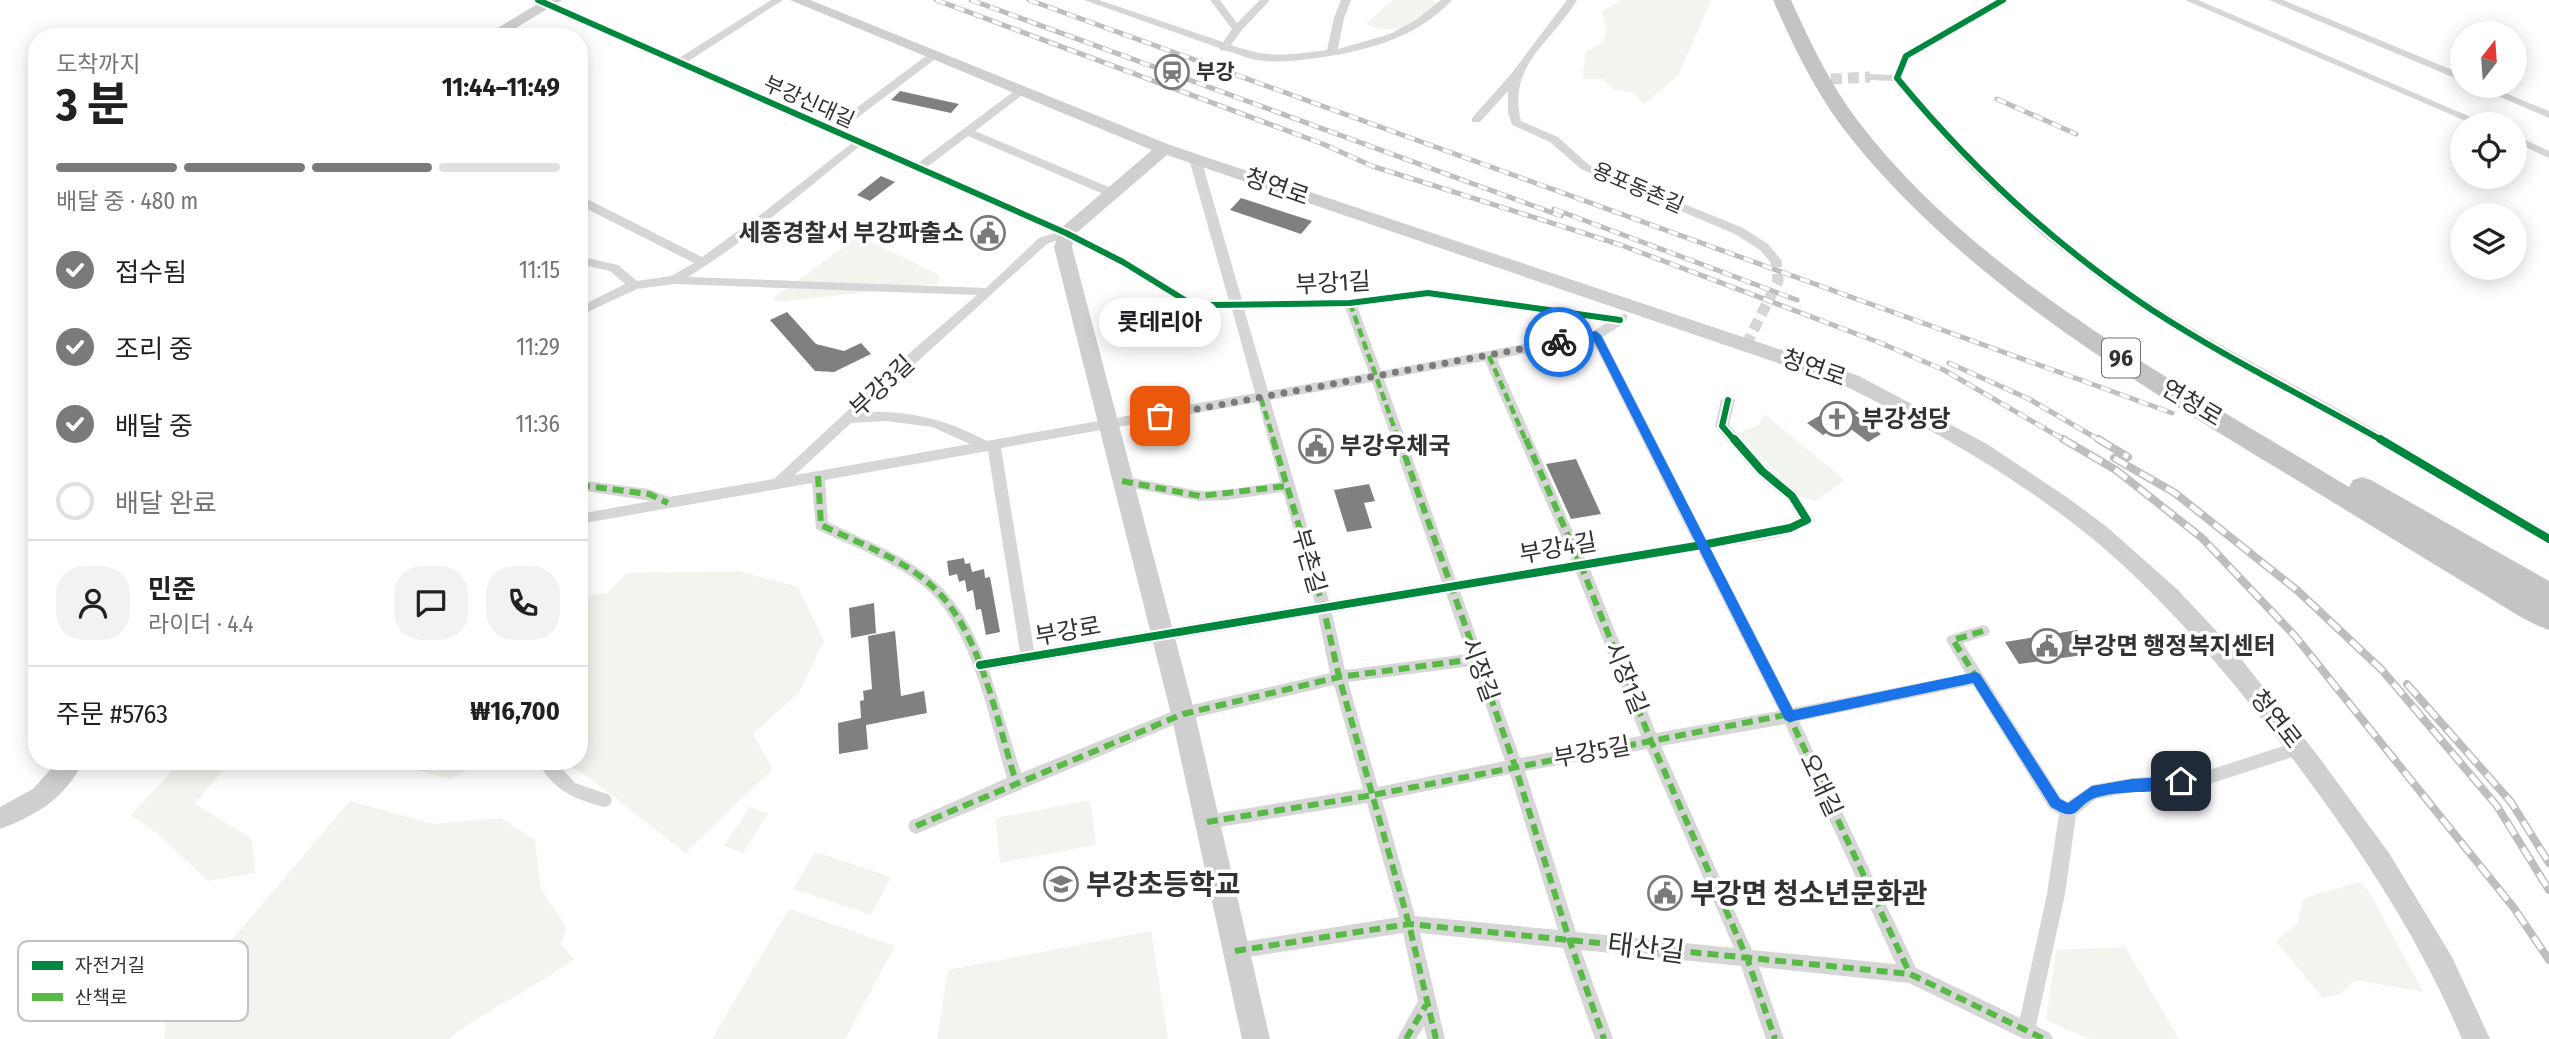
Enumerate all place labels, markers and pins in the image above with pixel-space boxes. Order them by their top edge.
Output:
station icon: 부강 [1153,53,1191,91]
place label: 부강 [1196,59,1235,85]
public building icon: 세종경찰서 부강파출소 [969,214,1007,252]
place label: 세종경찰서 부강파출소 [738,219,964,247]
callout: 롯데리아 [1099,297,1221,346]
pin [1130,386,1190,446]
church icon: 부강성당 [1818,400,1856,438]
place label: 부강성당 [1862,405,1950,433]
public building icon: 부강우체국 [1297,427,1335,465]
place label: 부강우체국 [1340,432,1450,460]
public building icon: 부강면 행정복지센터 [2028,627,2066,665]
place label: 부강면 행정복지센터 [2072,632,2276,660]
pin [2151,751,2211,811]
school or university icon: 부강초등학교 [1042,865,1080,903]
place label: 부강초등학교 [1086,868,1241,901]
public building icon: 부강면 청소년문화관 [1646,874,1684,912]
place label: 부강면 청소년문화관 [1690,877,1928,910]

